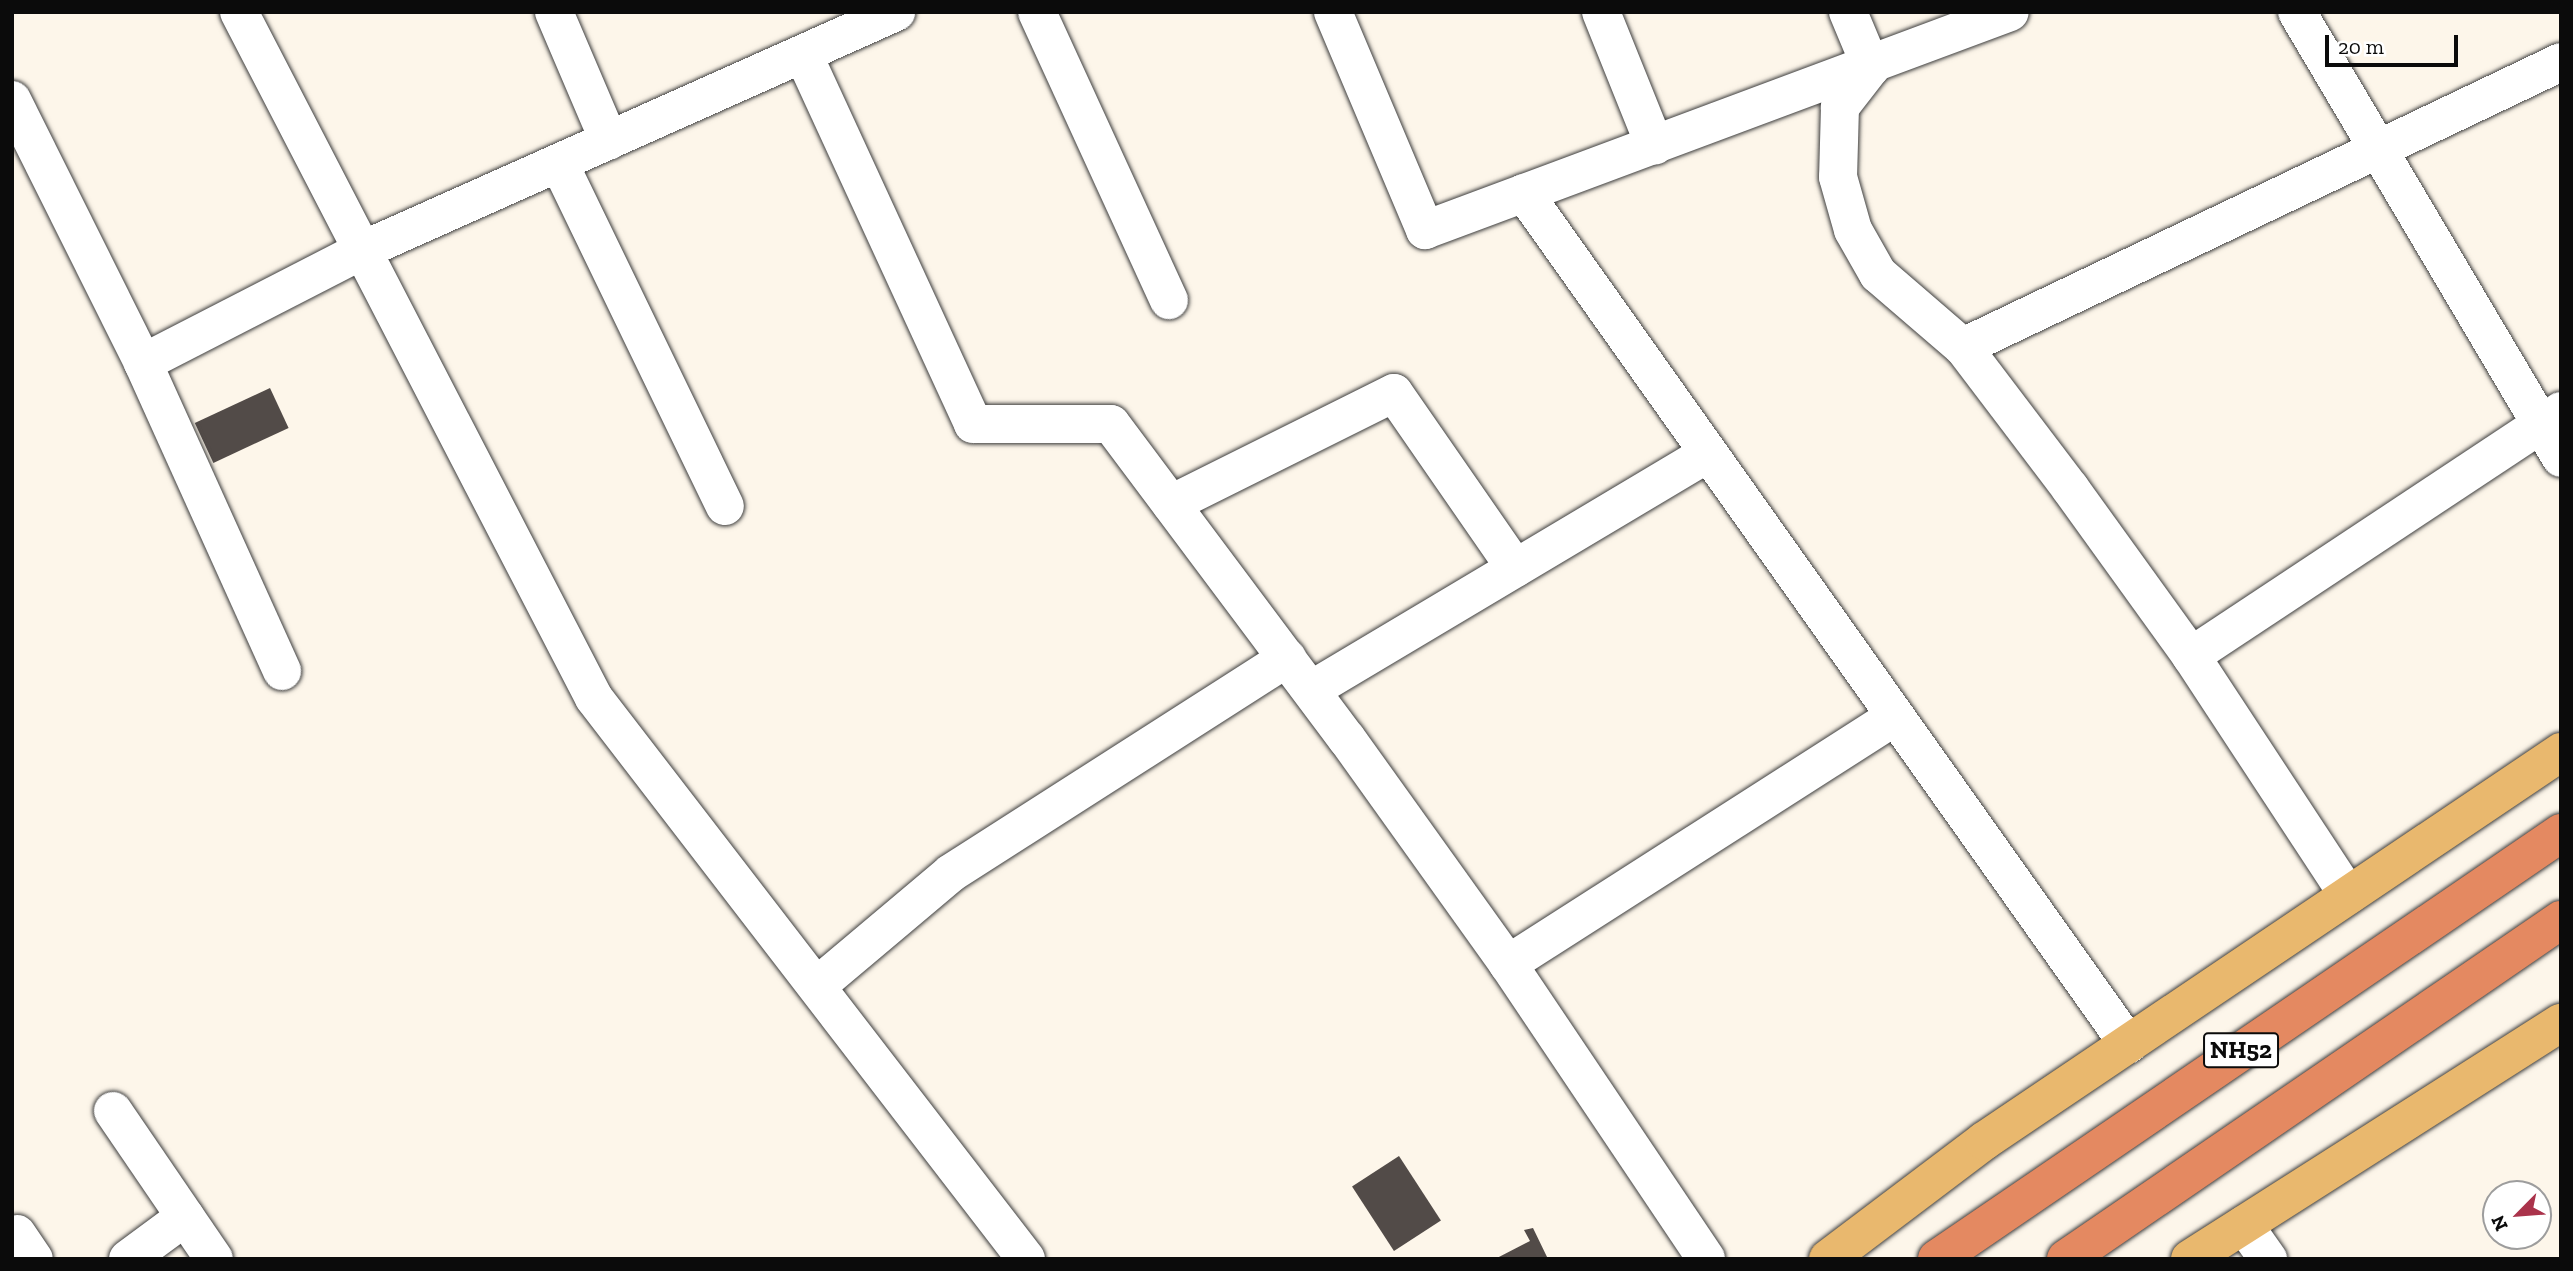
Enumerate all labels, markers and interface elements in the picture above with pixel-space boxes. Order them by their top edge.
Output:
scale bar [2328,21,2461,65]
text: 20 m [2338,34,2384,59]
road number: NH52 [2202,1030,2280,1070]
north arrow [2482,1180,2552,1250]
text: N [2486,1212,2513,1235]

